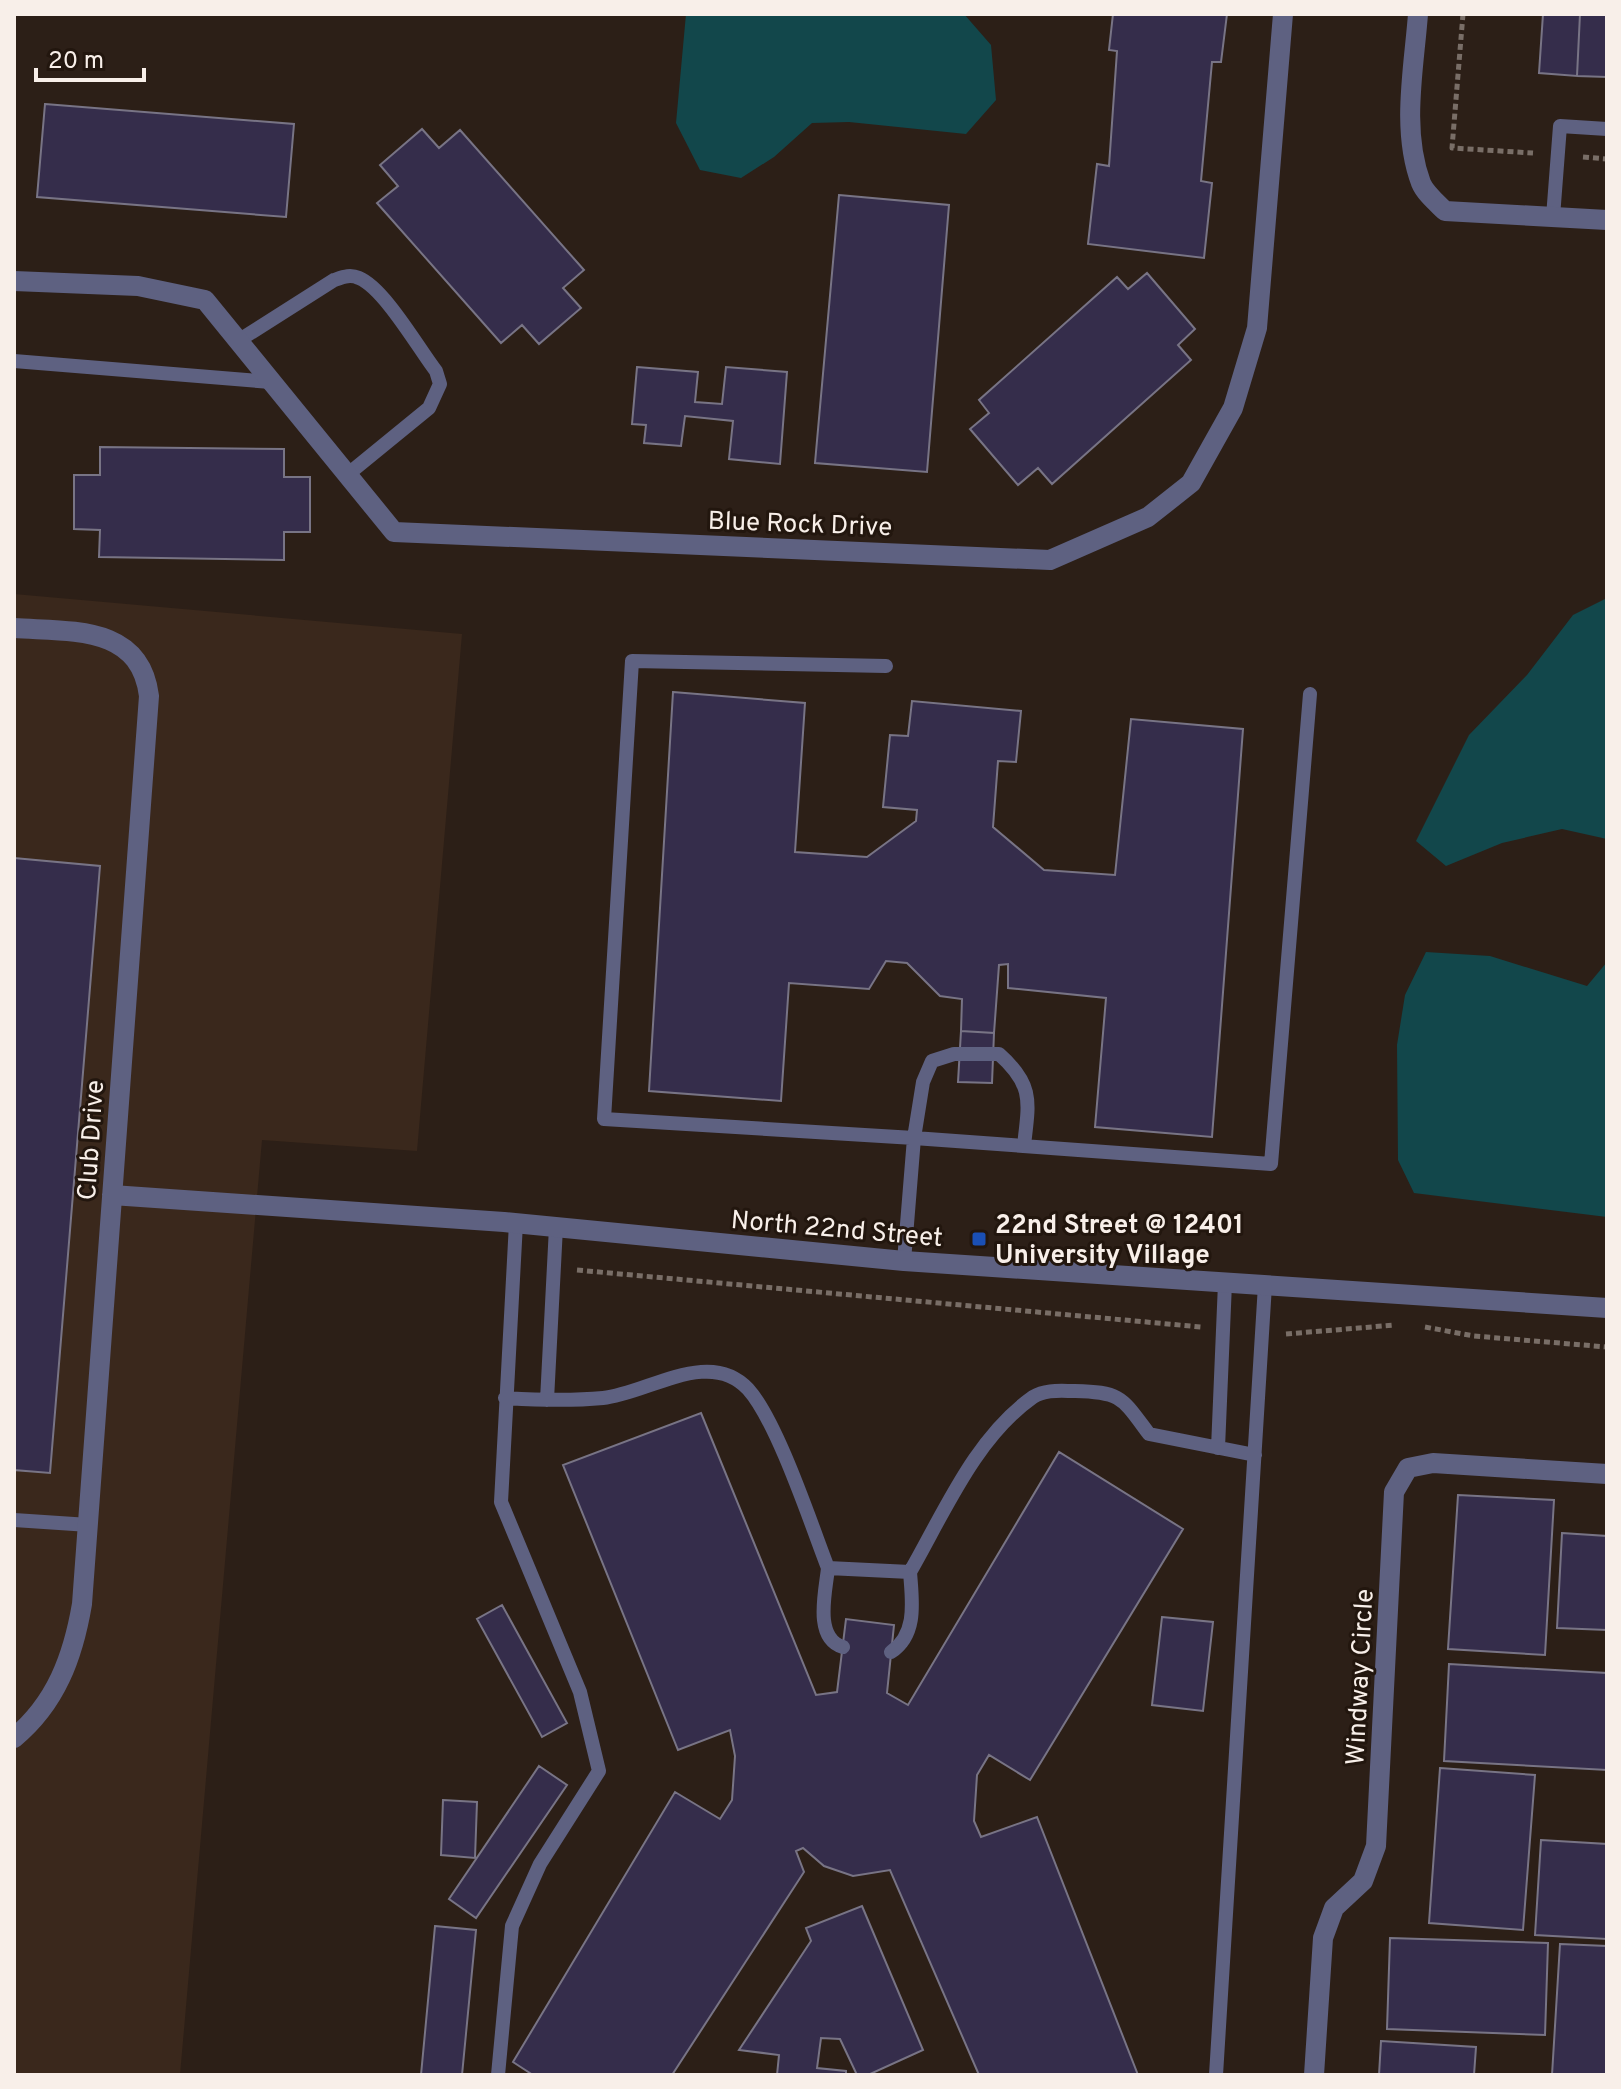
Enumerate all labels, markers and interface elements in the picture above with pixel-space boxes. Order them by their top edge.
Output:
scale bar [36,32,144,82]
text: 20 m [48,47,104,77]
street label: Blue Rock Drive [707,506,893,545]
street label: Club Drive [72,1079,113,1201]
street label: North 22nd Street [729,1205,944,1256]
place label: 22nd Street @ 12401 University Village [995,1210,1244,1273]
marker: 22nd Street @ 12401 University Village [970,1230,988,1248]
street label: Windway Circle [1340,1588,1383,1766]

